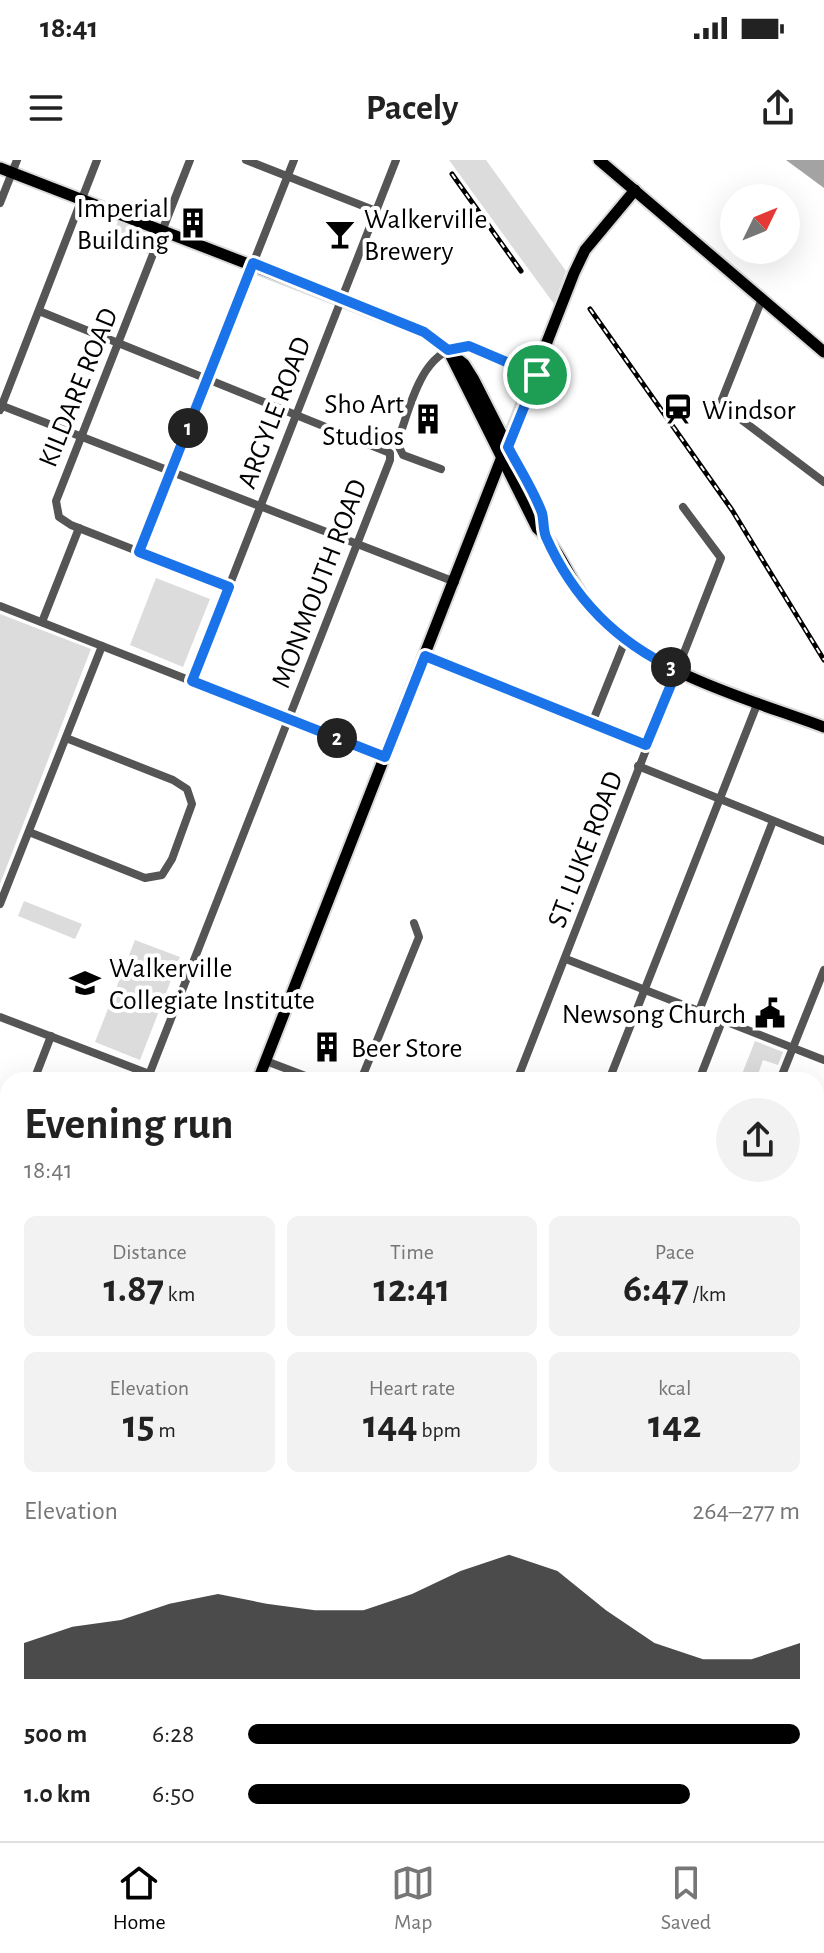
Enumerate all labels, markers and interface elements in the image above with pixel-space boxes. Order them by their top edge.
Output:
text: 18:41 [40,13,98,43]
icon: menu [24,86,68,130]
icon: share [756,86,800,130]
text: Pacely [366,90,458,126]
north arrow [720,184,800,264]
map controls [720,184,800,264]
place label: Imperial Building [77,195,169,255]
building icon: Imperial Building [176,206,210,240]
place label: Walkerville Brewery [364,206,487,266]
bar icon: Walkerville Brewery [323,217,357,251]
street label: KILDARE ROAD [34,304,123,471]
street label: ARGYLE ROAD [233,333,317,492]
pin [503,341,571,409]
icon: arrive [515,353,559,397]
place label: Sho Art Studios [322,391,404,451]
station icon: Windsor [661,392,695,426]
place label: Windsor [702,397,796,425]
building icon: Sho Art Studios [411,402,445,436]
pin: 1 [168,408,208,448]
text: 1 [184,417,192,439]
street label: MONMOUTH ROAD [267,476,373,692]
pin: 3 [651,647,691,687]
text: 3 [666,656,676,678]
pin: 2 [317,718,357,758]
text: 2 [332,727,342,749]
street label: ST. LUKE ROAD [543,768,628,932]
place label: Walkerville Collegiate Institute [109,955,315,1015]
school or university icon: Walkerville Collegiate Institute [68,966,102,1000]
public building icon: Newsong Church [753,996,787,1030]
place label: Newsong Church [562,1001,746,1029]
building icon: Beer Store [310,1030,344,1064]
place label: Beer Store [351,1035,462,1063]
button: share [716,1098,800,1182]
text: Evening run [24,1103,233,1147]
text: 18:41 [24,1157,73,1183]
text: Distance [112,1241,187,1263]
text: Time [390,1241,434,1263]
text: Pace [655,1241,694,1263]
text: 1.87 [103,1269,164,1309]
text: 12:41 [374,1269,450,1309]
text: 6:47 [623,1269,689,1309]
text: km [164,1283,195,1305]
text: /km [689,1283,726,1305]
text: Elevation [110,1377,189,1399]
text: Heart rate [369,1377,455,1399]
text: kcal [658,1377,691,1399]
text: 15 [123,1405,155,1445]
text: 144 [363,1405,418,1445]
text: 142 [648,1405,701,1445]
text: m [155,1419,176,1441]
text: bpm [418,1419,461,1441]
text: Elevation [24,1498,118,1524]
text: 264–277 m [692,1498,800,1524]
text: 500 m [24,1721,87,1747]
text: 6:28 [152,1721,194,1747]
text: 1.0 km [24,1781,91,1807]
text: 6:50 [152,1781,195,1807]
tab: Home [113,1861,166,1935]
tab: Map [391,1861,435,1935]
tab: Saved [661,1861,711,1935]

